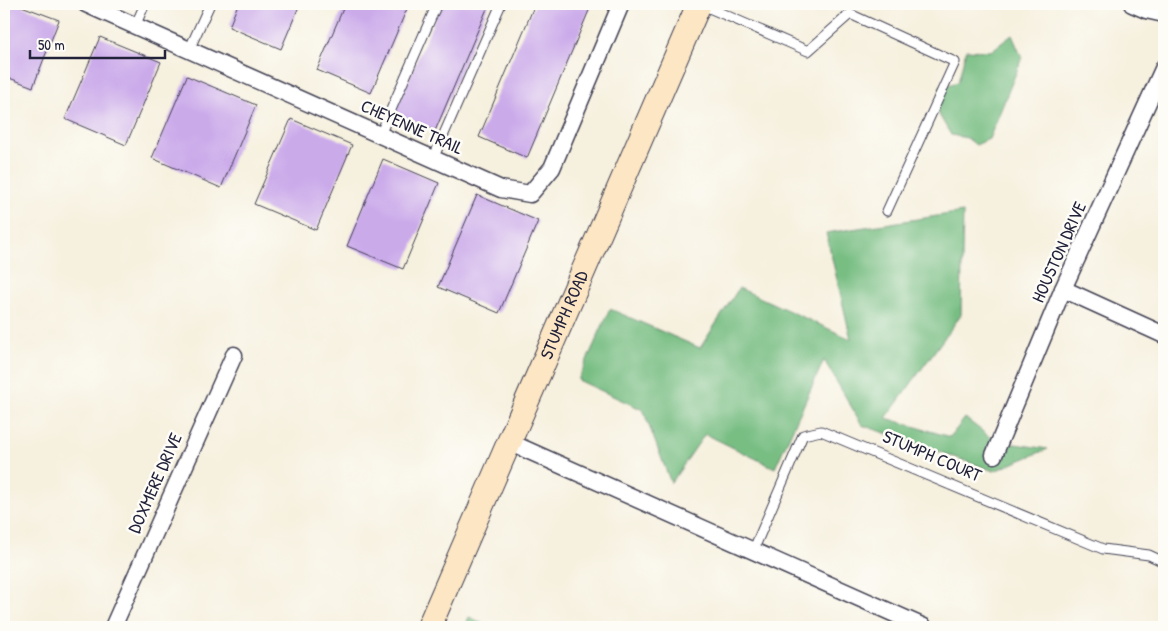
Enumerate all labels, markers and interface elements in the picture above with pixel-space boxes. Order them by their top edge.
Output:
scale bar [30,28,165,60]
text: 50 m [38,34,65,55]
street label: CHEYENNE TRAIL [357,93,468,160]
street label: HOUSTON DRIVE [1025,197,1092,306]
street label: STUMPH ROAD [534,266,594,363]
street label: STUMPH COURT [879,424,986,488]
street label: DOXMERE DRIVE [121,429,188,537]

